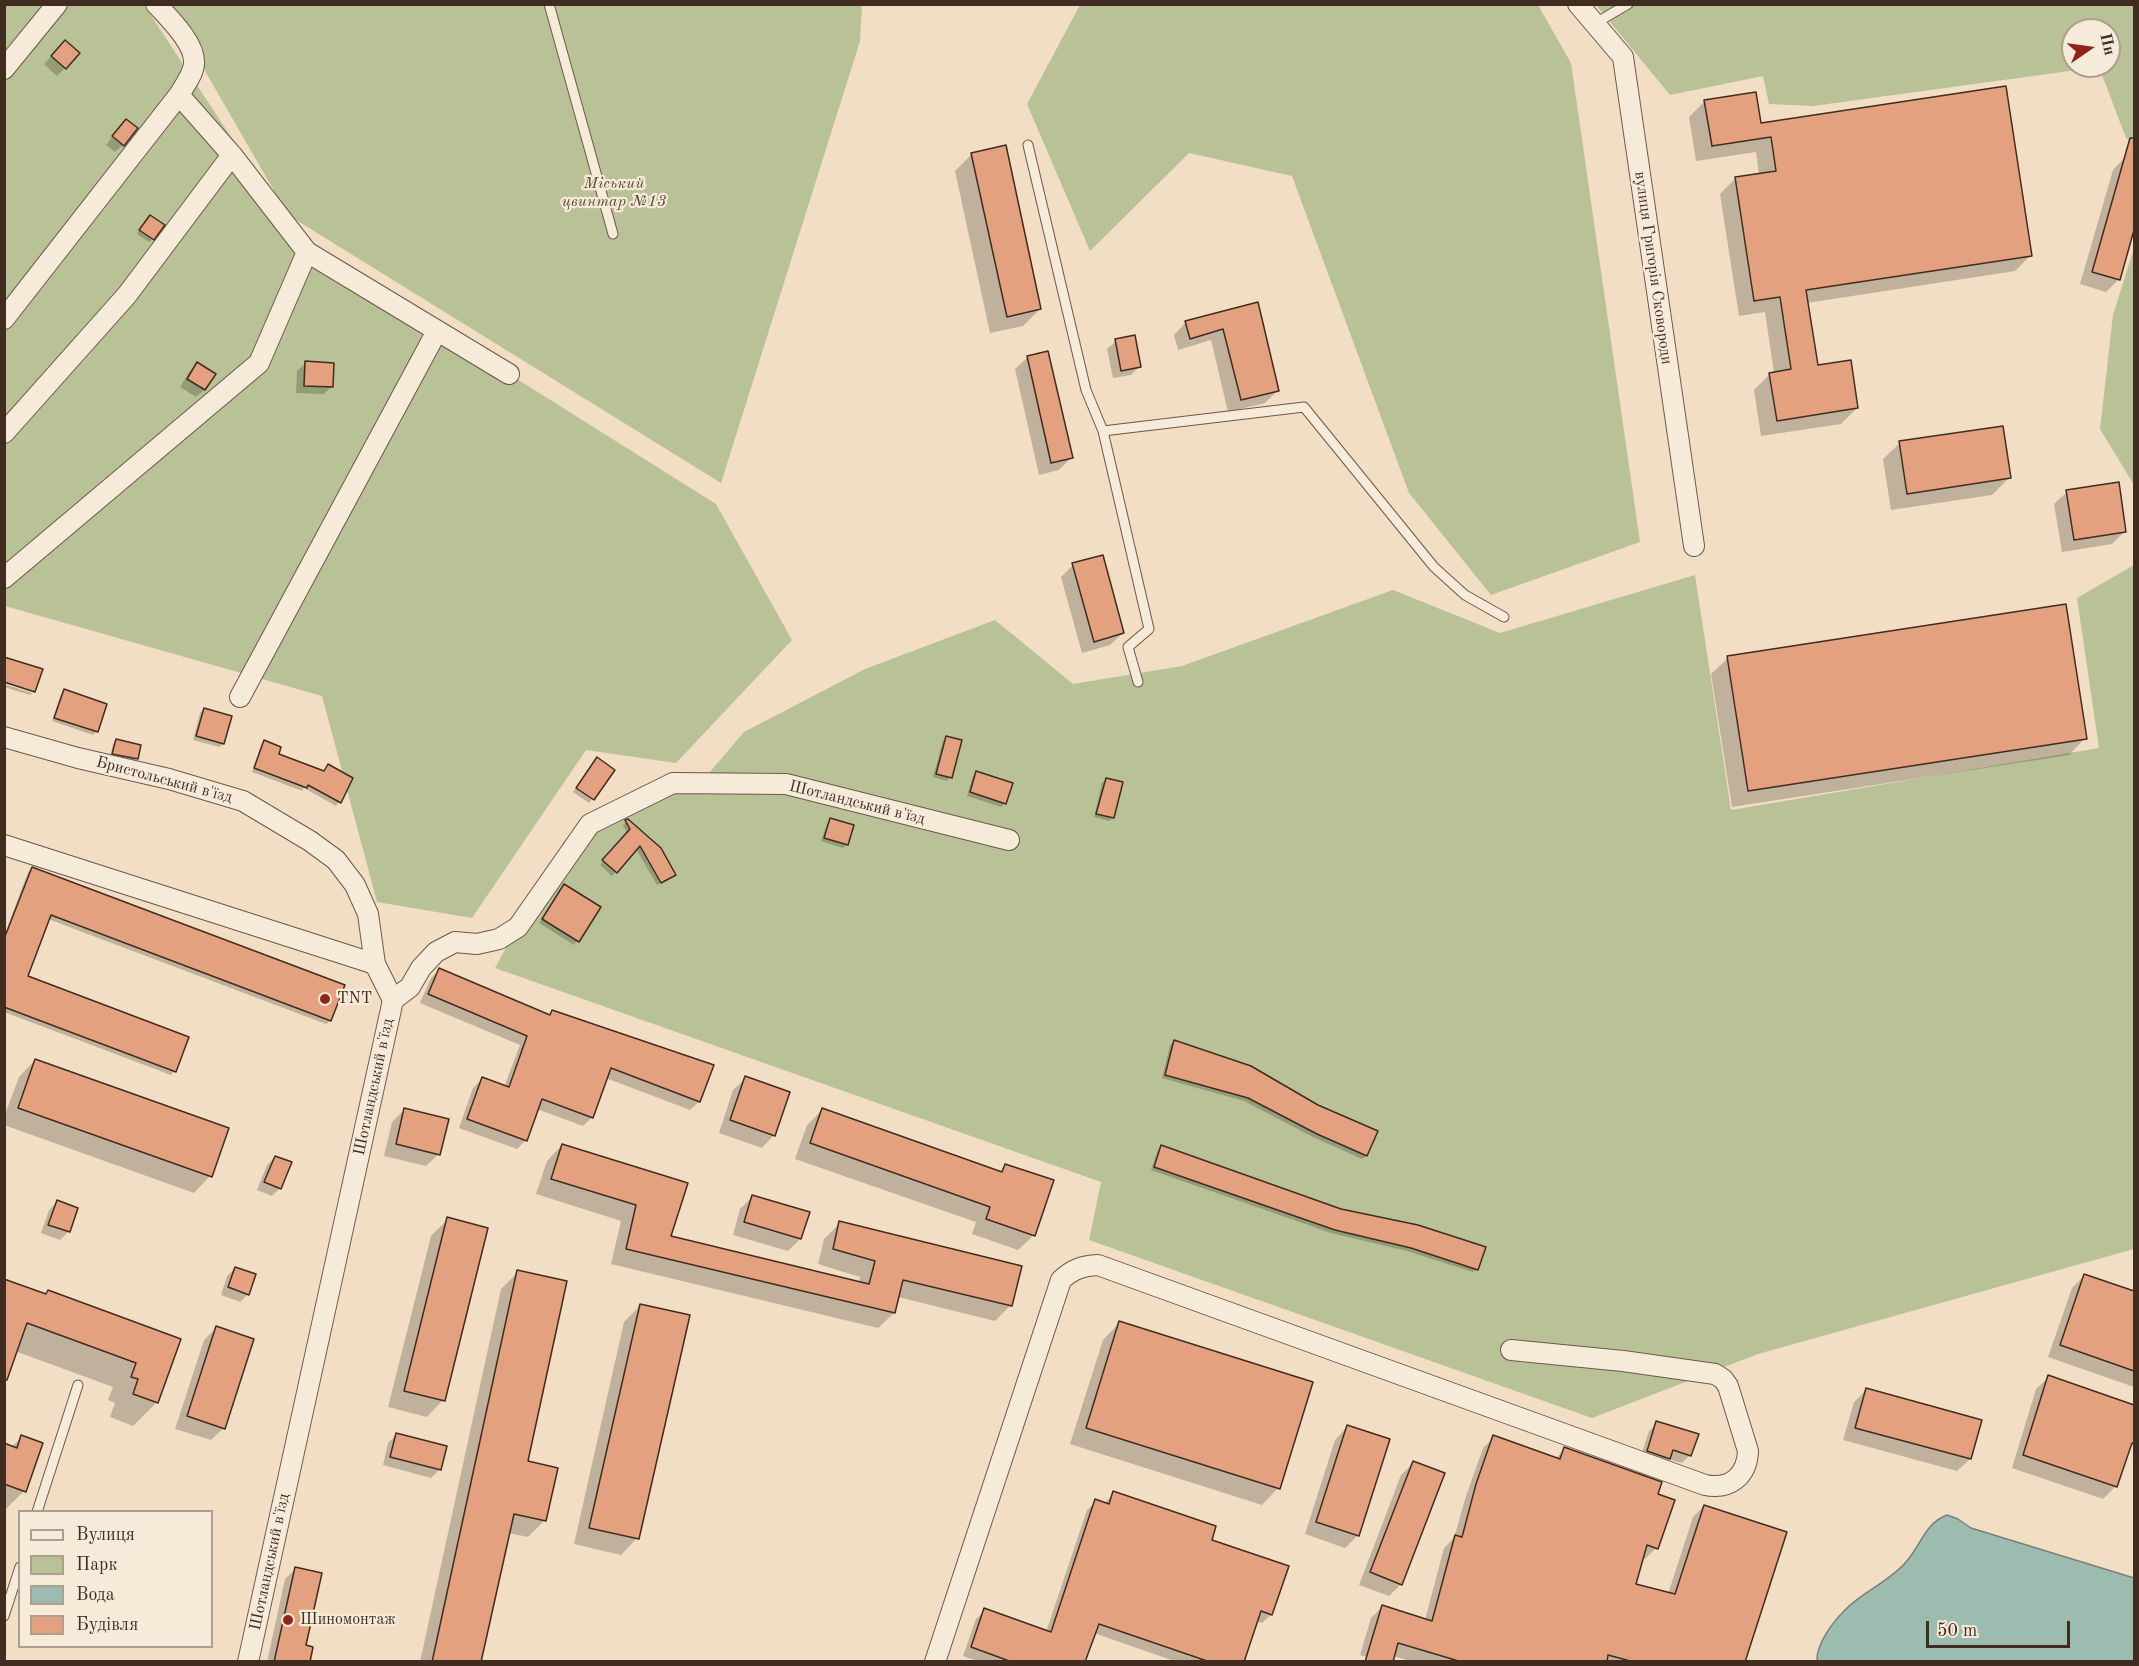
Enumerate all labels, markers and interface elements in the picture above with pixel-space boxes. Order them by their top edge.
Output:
north arrow [2061,18,2121,78]
text: Пн [2096,32,2117,57]
street label: вулиця Григорія Сковороди [1630,170,1676,366]
park label: Міський цвинтар №13 [562,174,666,212]
street label: Бристольський в'їзд [94,753,234,807]
street label: Шотландський в'їзд [787,777,927,829]
place label: TNT [337,989,372,1009]
marker: TNT [318,992,332,1006]
street label: Шотландський в'їзд [350,1017,398,1157]
street label: Шотландський в'їзд [246,1492,294,1632]
legend [18,1510,213,1648]
text: Вулиця [76,1526,135,1544]
text: Парк [76,1556,117,1574]
text: Вода [76,1586,115,1604]
scale bar [1929,1609,2073,1647]
place label: Шиномонтаж [300,1610,396,1630]
marker: Шиномонтаж [281,1613,295,1627]
text: Будівля [76,1616,138,1634]
text: 50 m [1937,1622,1977,1640]

